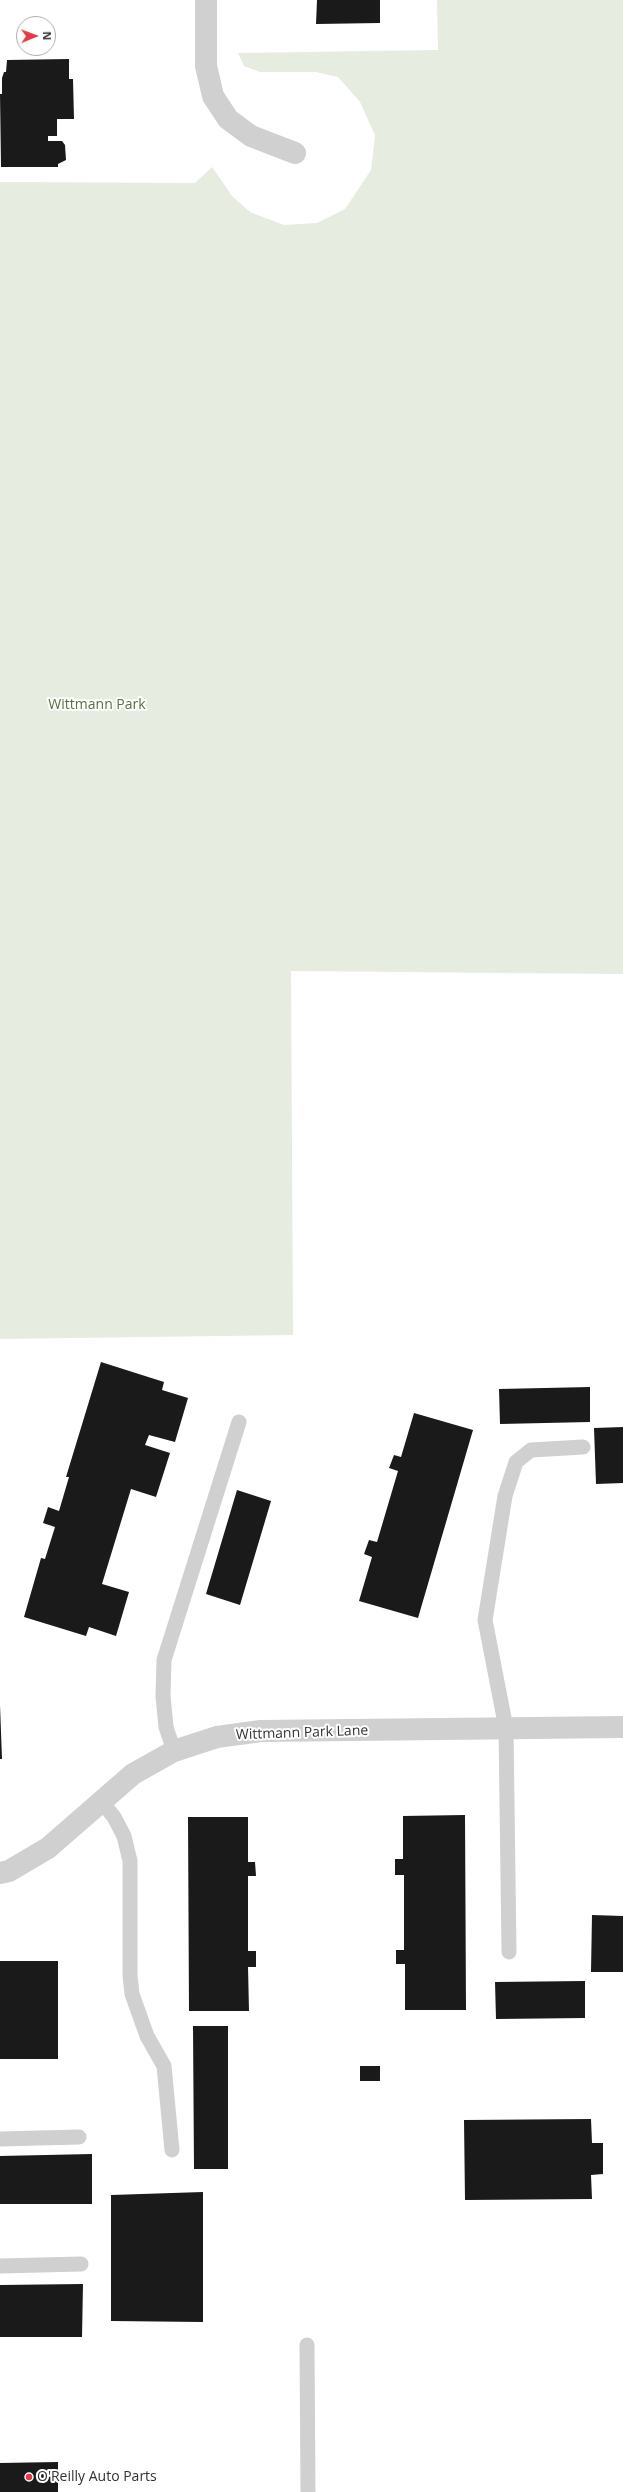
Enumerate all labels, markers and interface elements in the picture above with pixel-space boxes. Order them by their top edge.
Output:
north arrow [16,16,56,56]
text: N [40,31,55,40]
park label: Wittmann Park [48,697,146,713]
street label: Wittmann Park Lane [236,1722,368,1744]
place label: O'Reilly Auto Parts [37,2469,157,2485]
marker: O'Reilly Auto Parts [24,2472,34,2482]

